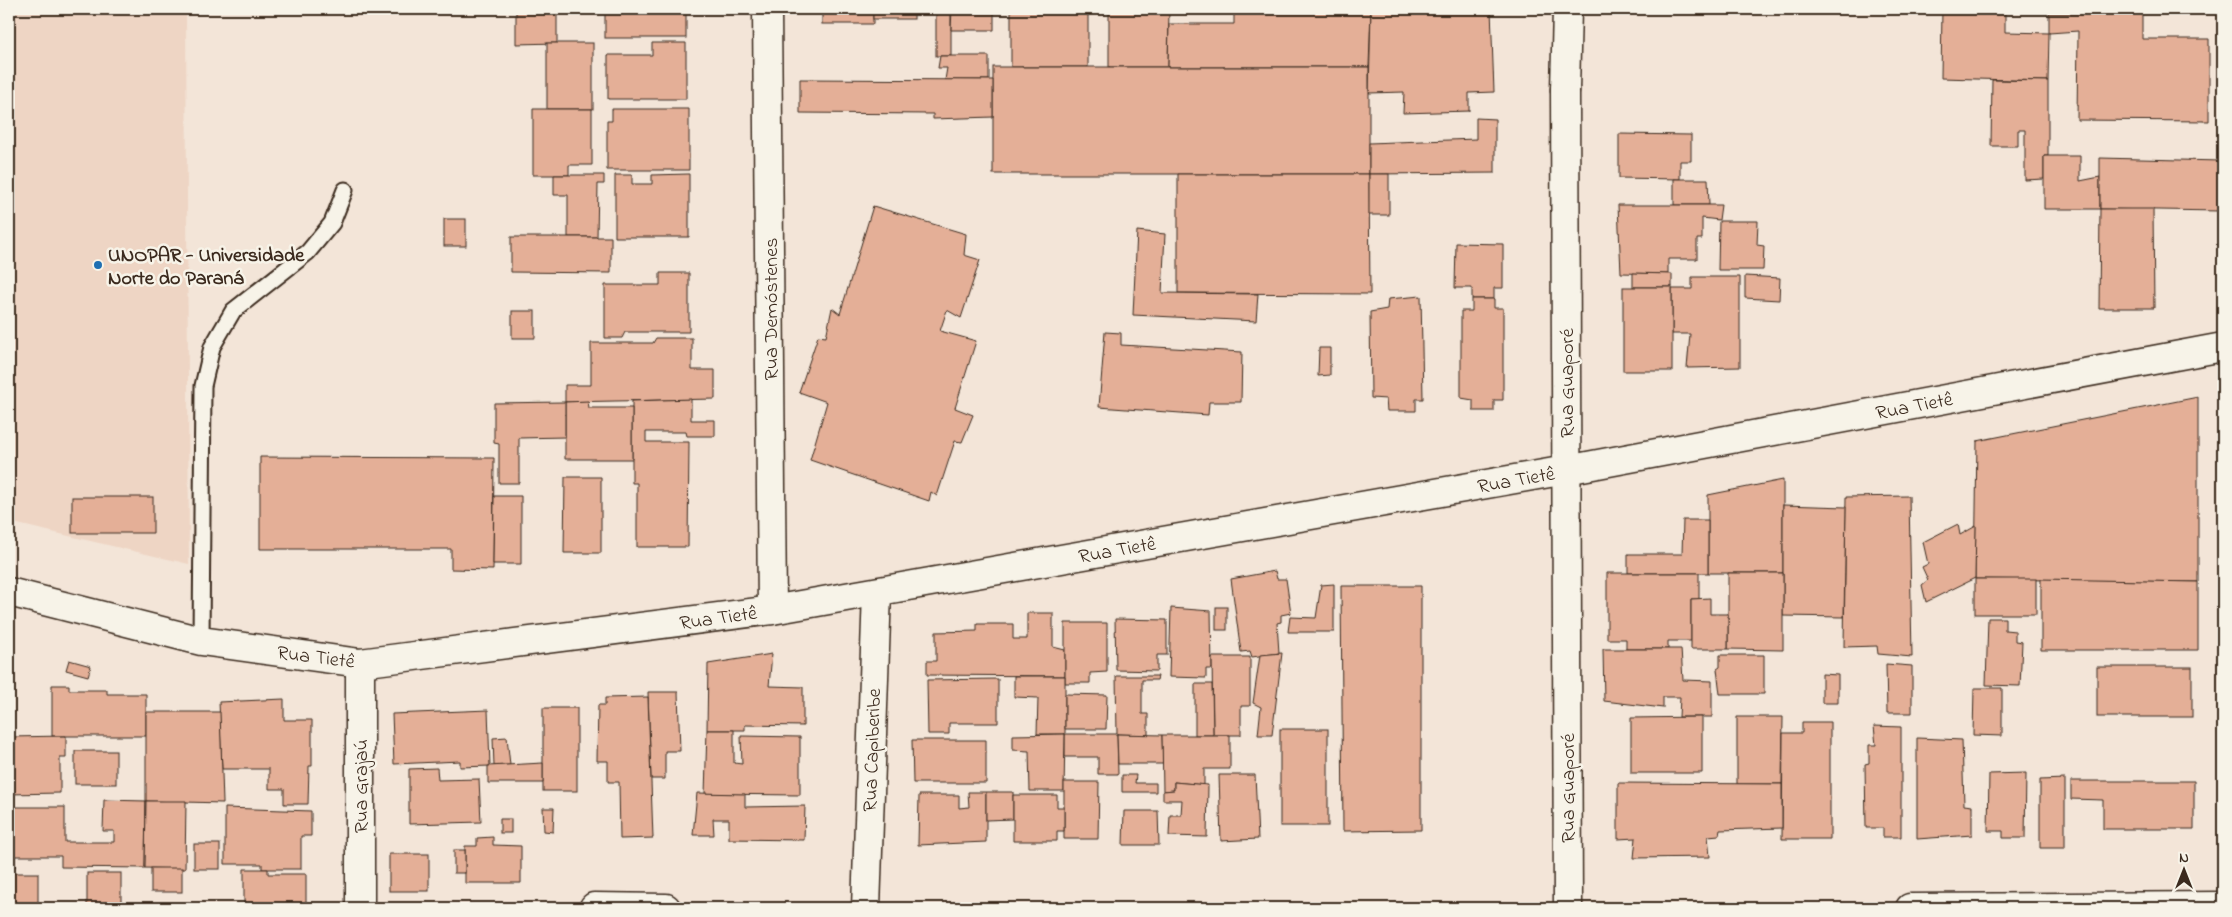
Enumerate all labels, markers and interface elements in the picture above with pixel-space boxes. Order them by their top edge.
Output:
street label: Rua Demóstenes [758,238,787,380]
place label: UNOPAR - Universidade Norte do Paraná [108,242,305,294]
marker: UNOPAR - Universidade Norte do Paraná [92,259,104,271]
street label: Rua Guaporé [1554,328,1583,438]
street label: Rua Tietê [1873,386,1956,429]
street label: Rua Tietê [1476,460,1557,503]
street label: Rua Tietê [1077,530,1158,573]
street label: Rua Tietê [678,600,759,639]
street label: Rua Tietê [275,639,356,678]
street label: Rua Capiberibe [857,688,890,812]
street label: Rua Guaporé [1555,733,1584,843]
street label: Rua Grajaú [348,739,377,833]
north arrow [2160,844,2210,894]
text: N [2179,848,2189,869]

